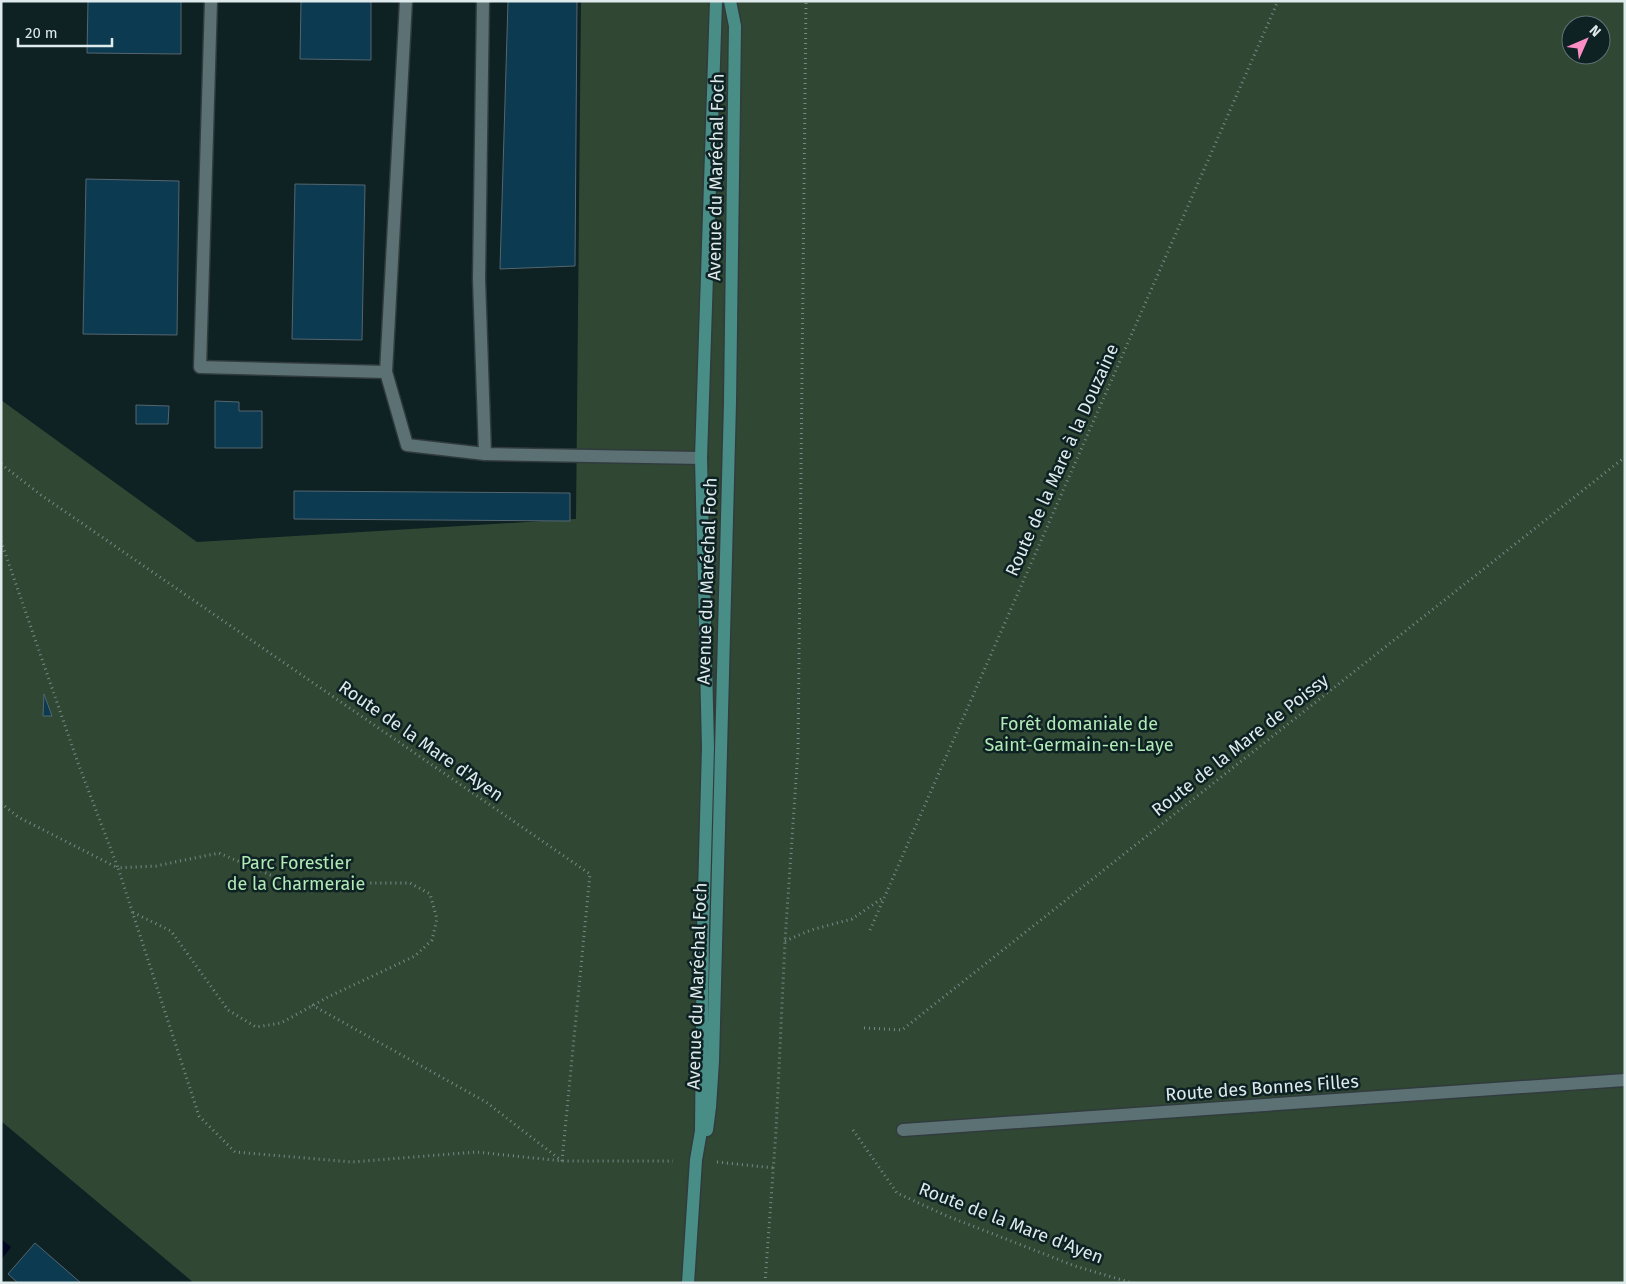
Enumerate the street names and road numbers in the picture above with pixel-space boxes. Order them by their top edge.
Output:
street label: Avenue du Maréchal Foch [703,73,729,281]
street label: Route de la Mare à la Douzaine [1001,340,1123,580]
street label: Avenue du Maréchal Foch [692,477,722,685]
street label: Route de la Mare de Poissy [1147,669,1333,821]
street label: Route de la Mare d'Ayen [334,676,508,806]
street label: Avenue du Maréchal Foch [682,882,712,1090]
street label: Route des Bonnes Filles [1165,1070,1359,1106]
street label: Route de la Mare d'Ayen [916,1178,1106,1268]

